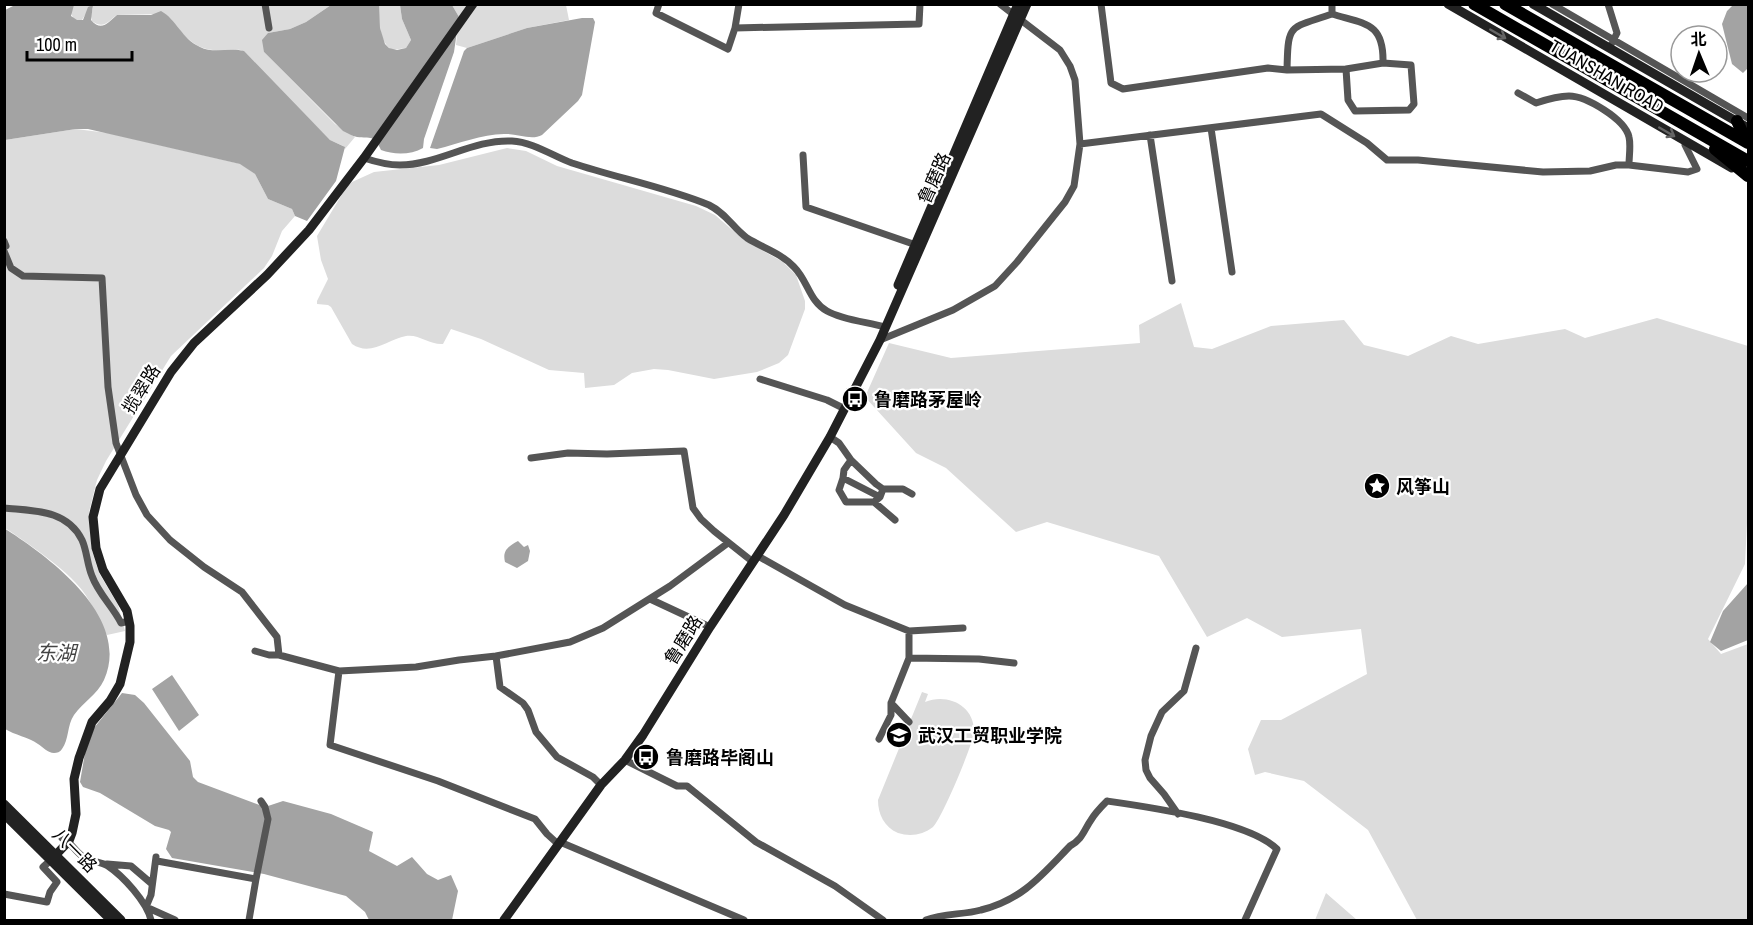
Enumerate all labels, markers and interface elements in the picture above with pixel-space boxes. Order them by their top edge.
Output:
scale bar [27,24,132,62]
north arrow [1669,24,1729,84]
text: 北 [1690,28,1707,50]
one-way arrow [1489,29,1507,40]
text: 100 m [36,32,77,57]
street label: TUANSHAN ROAD [1545,33,1669,119]
one-way arrow [1658,126,1675,138]
street label: 鲁磨路 [912,148,956,208]
street label: 揽翠路 [116,359,166,419]
bus stop icon: 鲁磨路茅屋岭 [840,384,870,414]
place label: 鲁磨路茅屋岭 [874,387,982,412]
place icon: 风筝山 [1362,471,1392,501]
place label: 风筝山 [1396,474,1450,499]
street label: 鲁磨路 [658,610,708,670]
water label: 东湖 [36,639,79,666]
school or university icon: 武汉工贸职业学院 [884,720,914,750]
place label: 武汉工贸职业学院 [918,723,1062,748]
bus stop icon: 鲁磨路毕阁山 [631,742,661,772]
place label: 鲁磨路毕阁山 [666,745,774,770]
street label: 八一路 [47,822,103,878]

